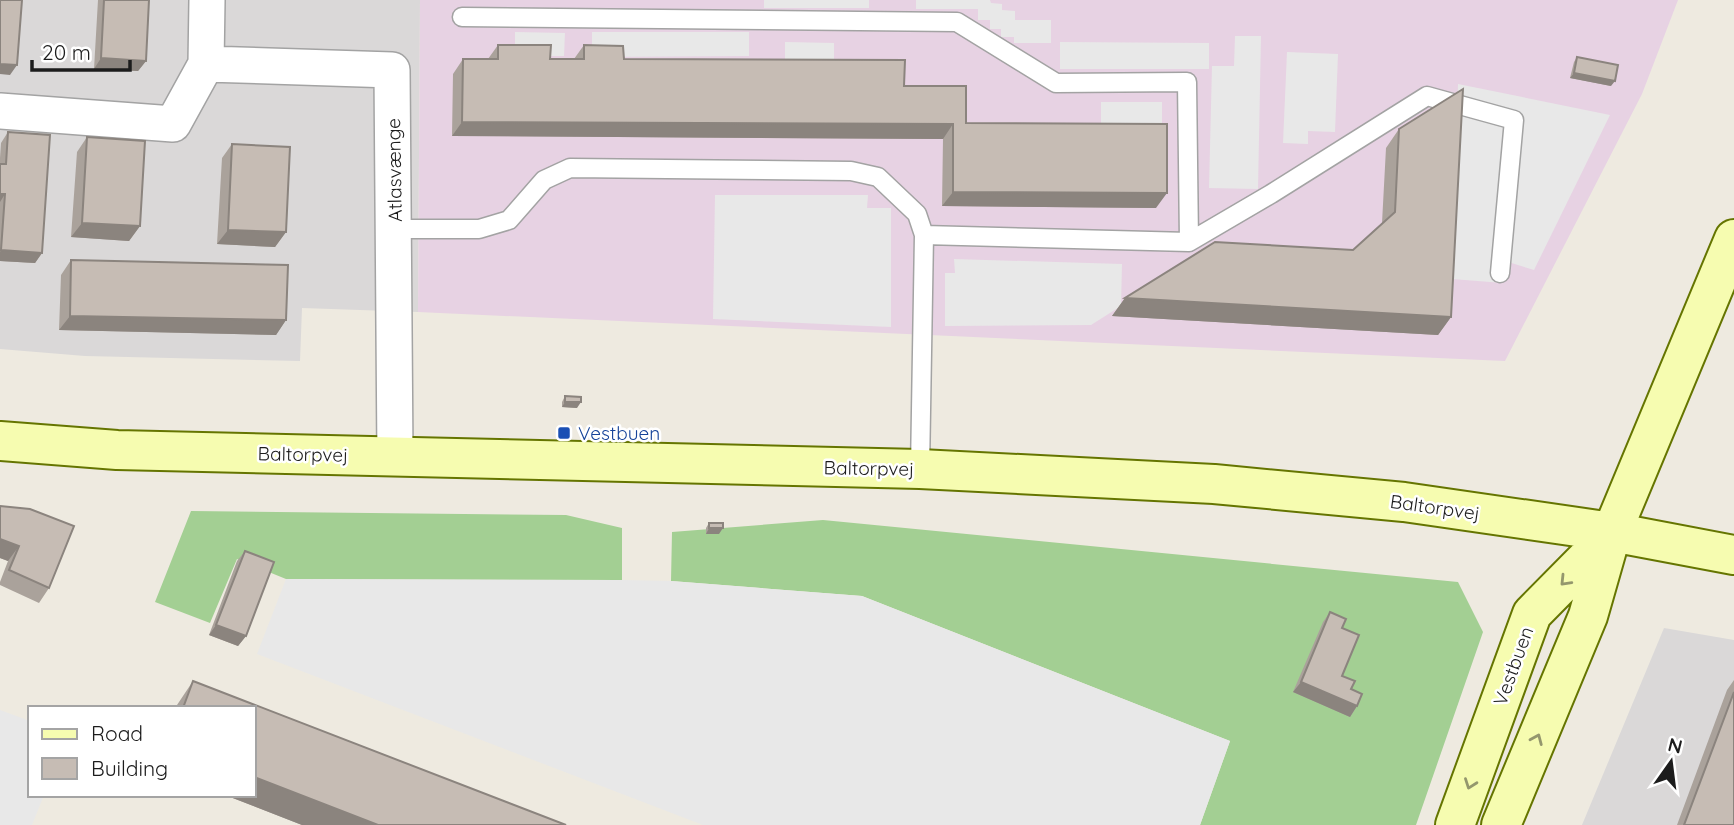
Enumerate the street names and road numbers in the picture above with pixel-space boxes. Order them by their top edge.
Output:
street label: Atlasvænge [381,118,407,222]
street label: Baltorpvej [258,441,348,467]
street label: Baltorpvej [824,455,914,481]
street label: Baltorpvej [1388,489,1482,525]
street label: Vestbuen [1488,623,1538,709]

